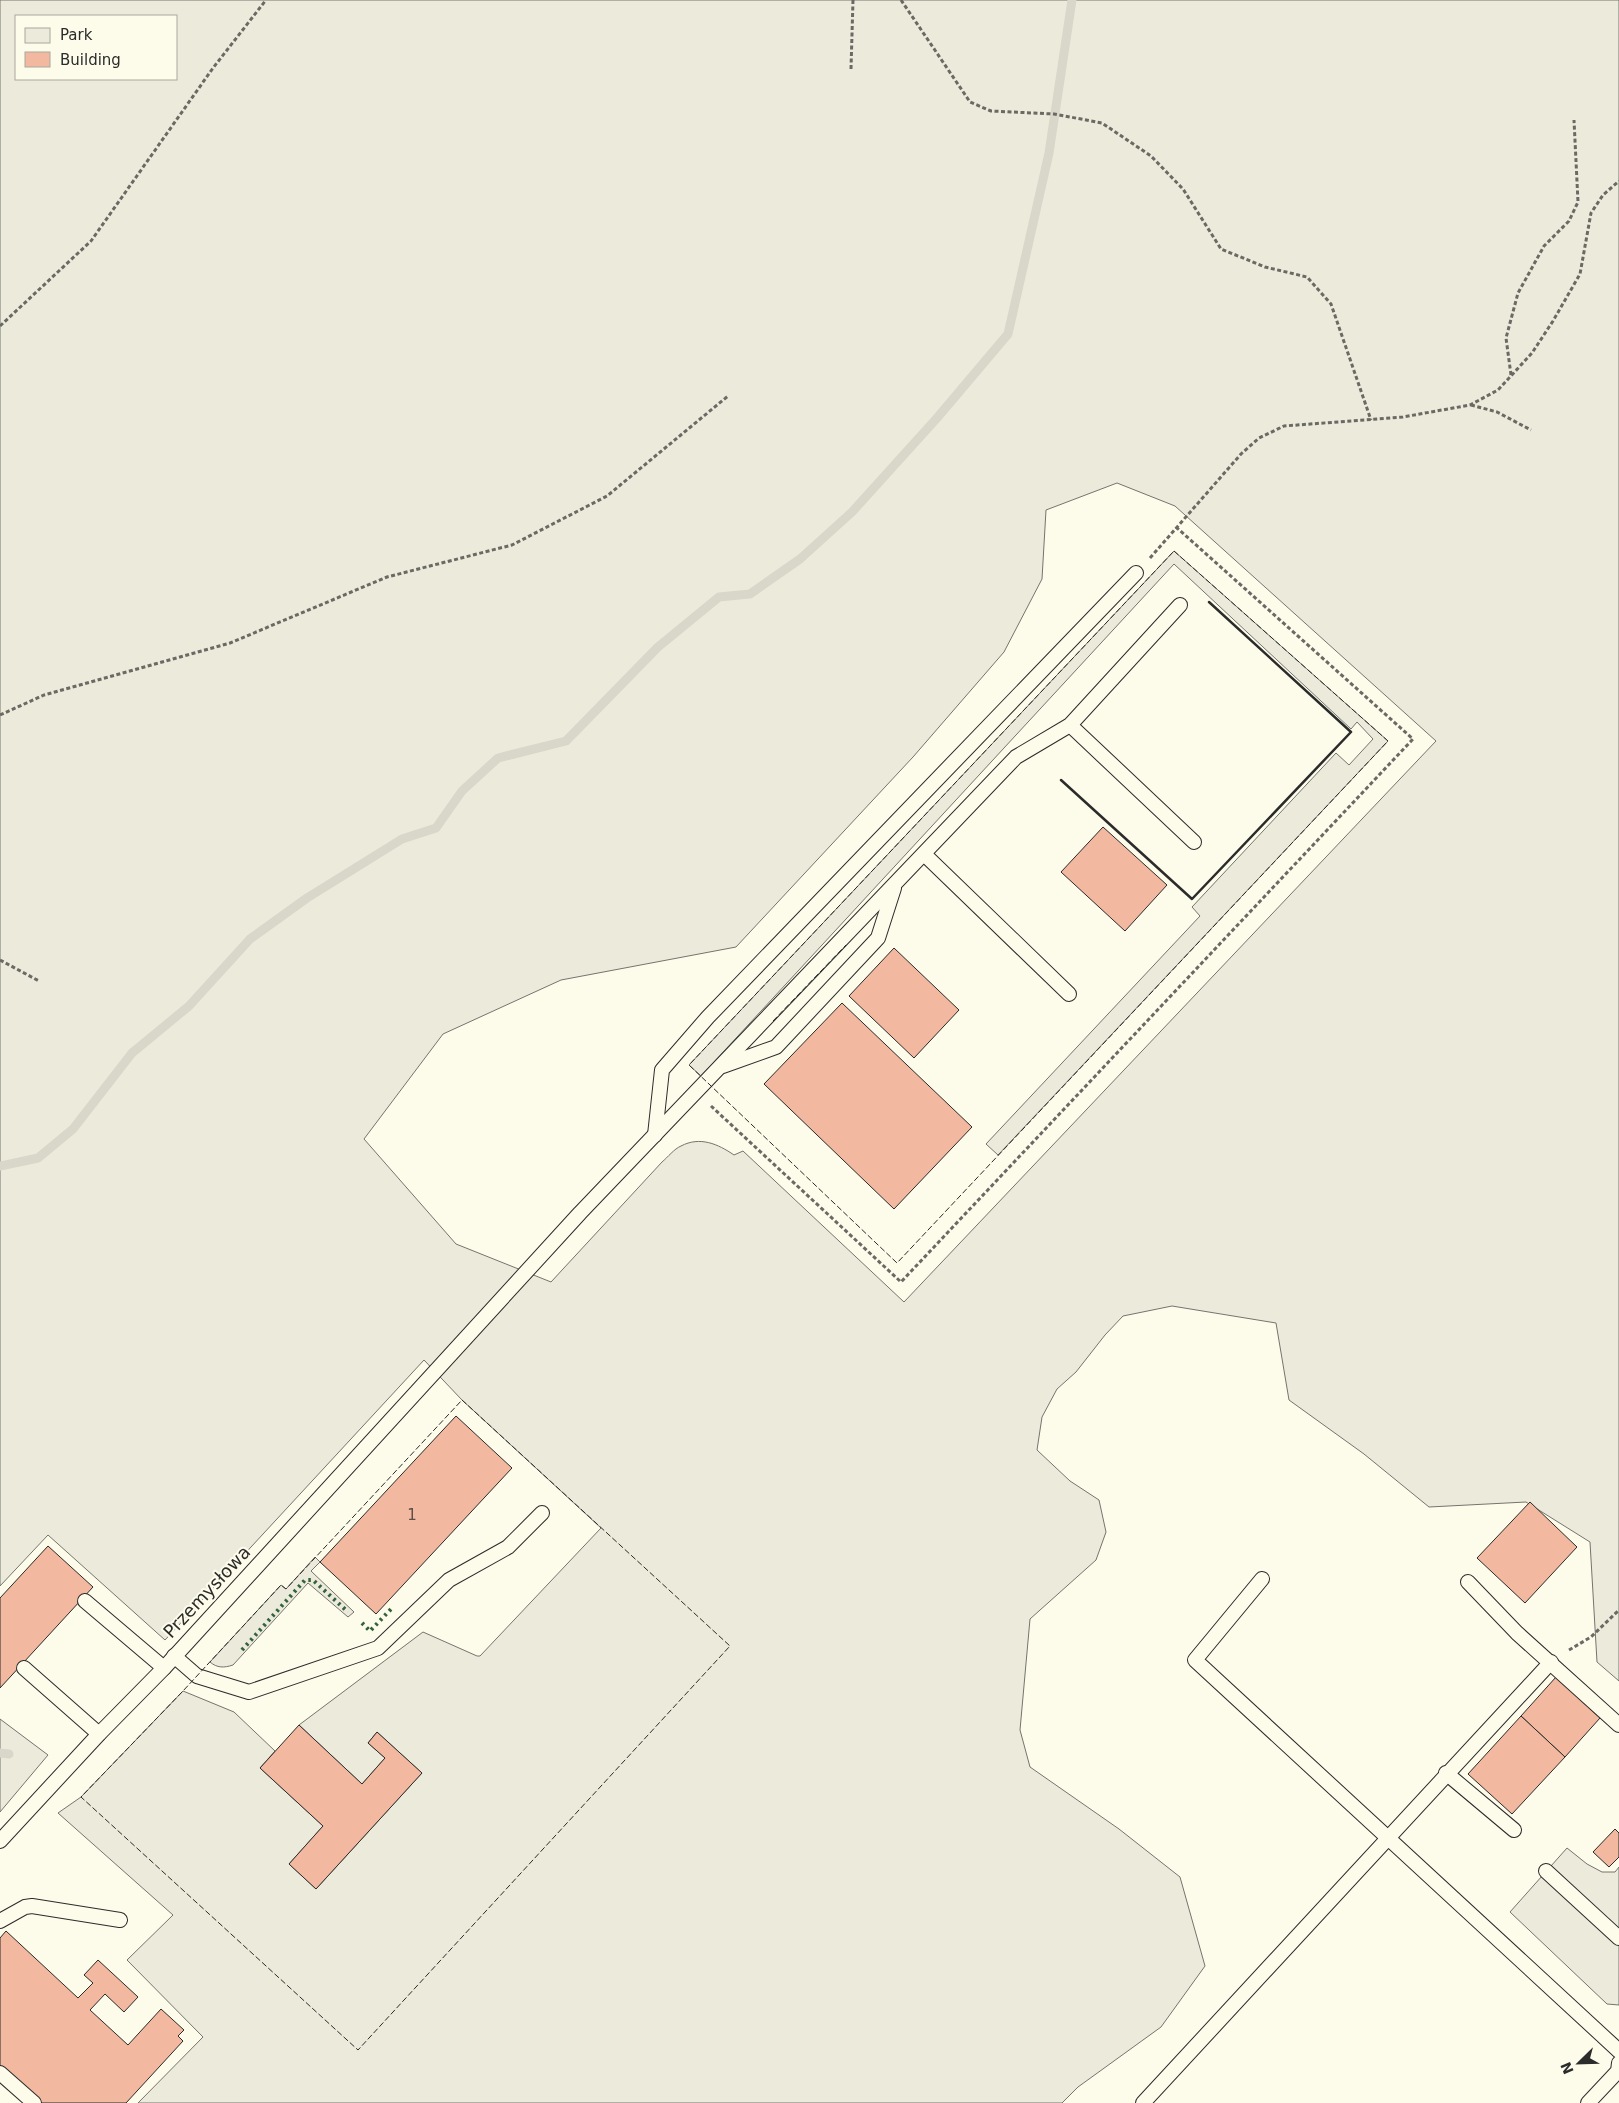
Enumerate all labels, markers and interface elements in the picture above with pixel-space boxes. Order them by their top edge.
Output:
legend [15,15,178,80]
text: Park [60,26,93,44]
text: Building [60,51,121,69]
house number: 1 [407,1506,417,1524]
street label: Przemysłowa [159,1541,255,1642]
north arrow [1554,2038,1604,2088]
text: N [1557,2060,1577,2077]

